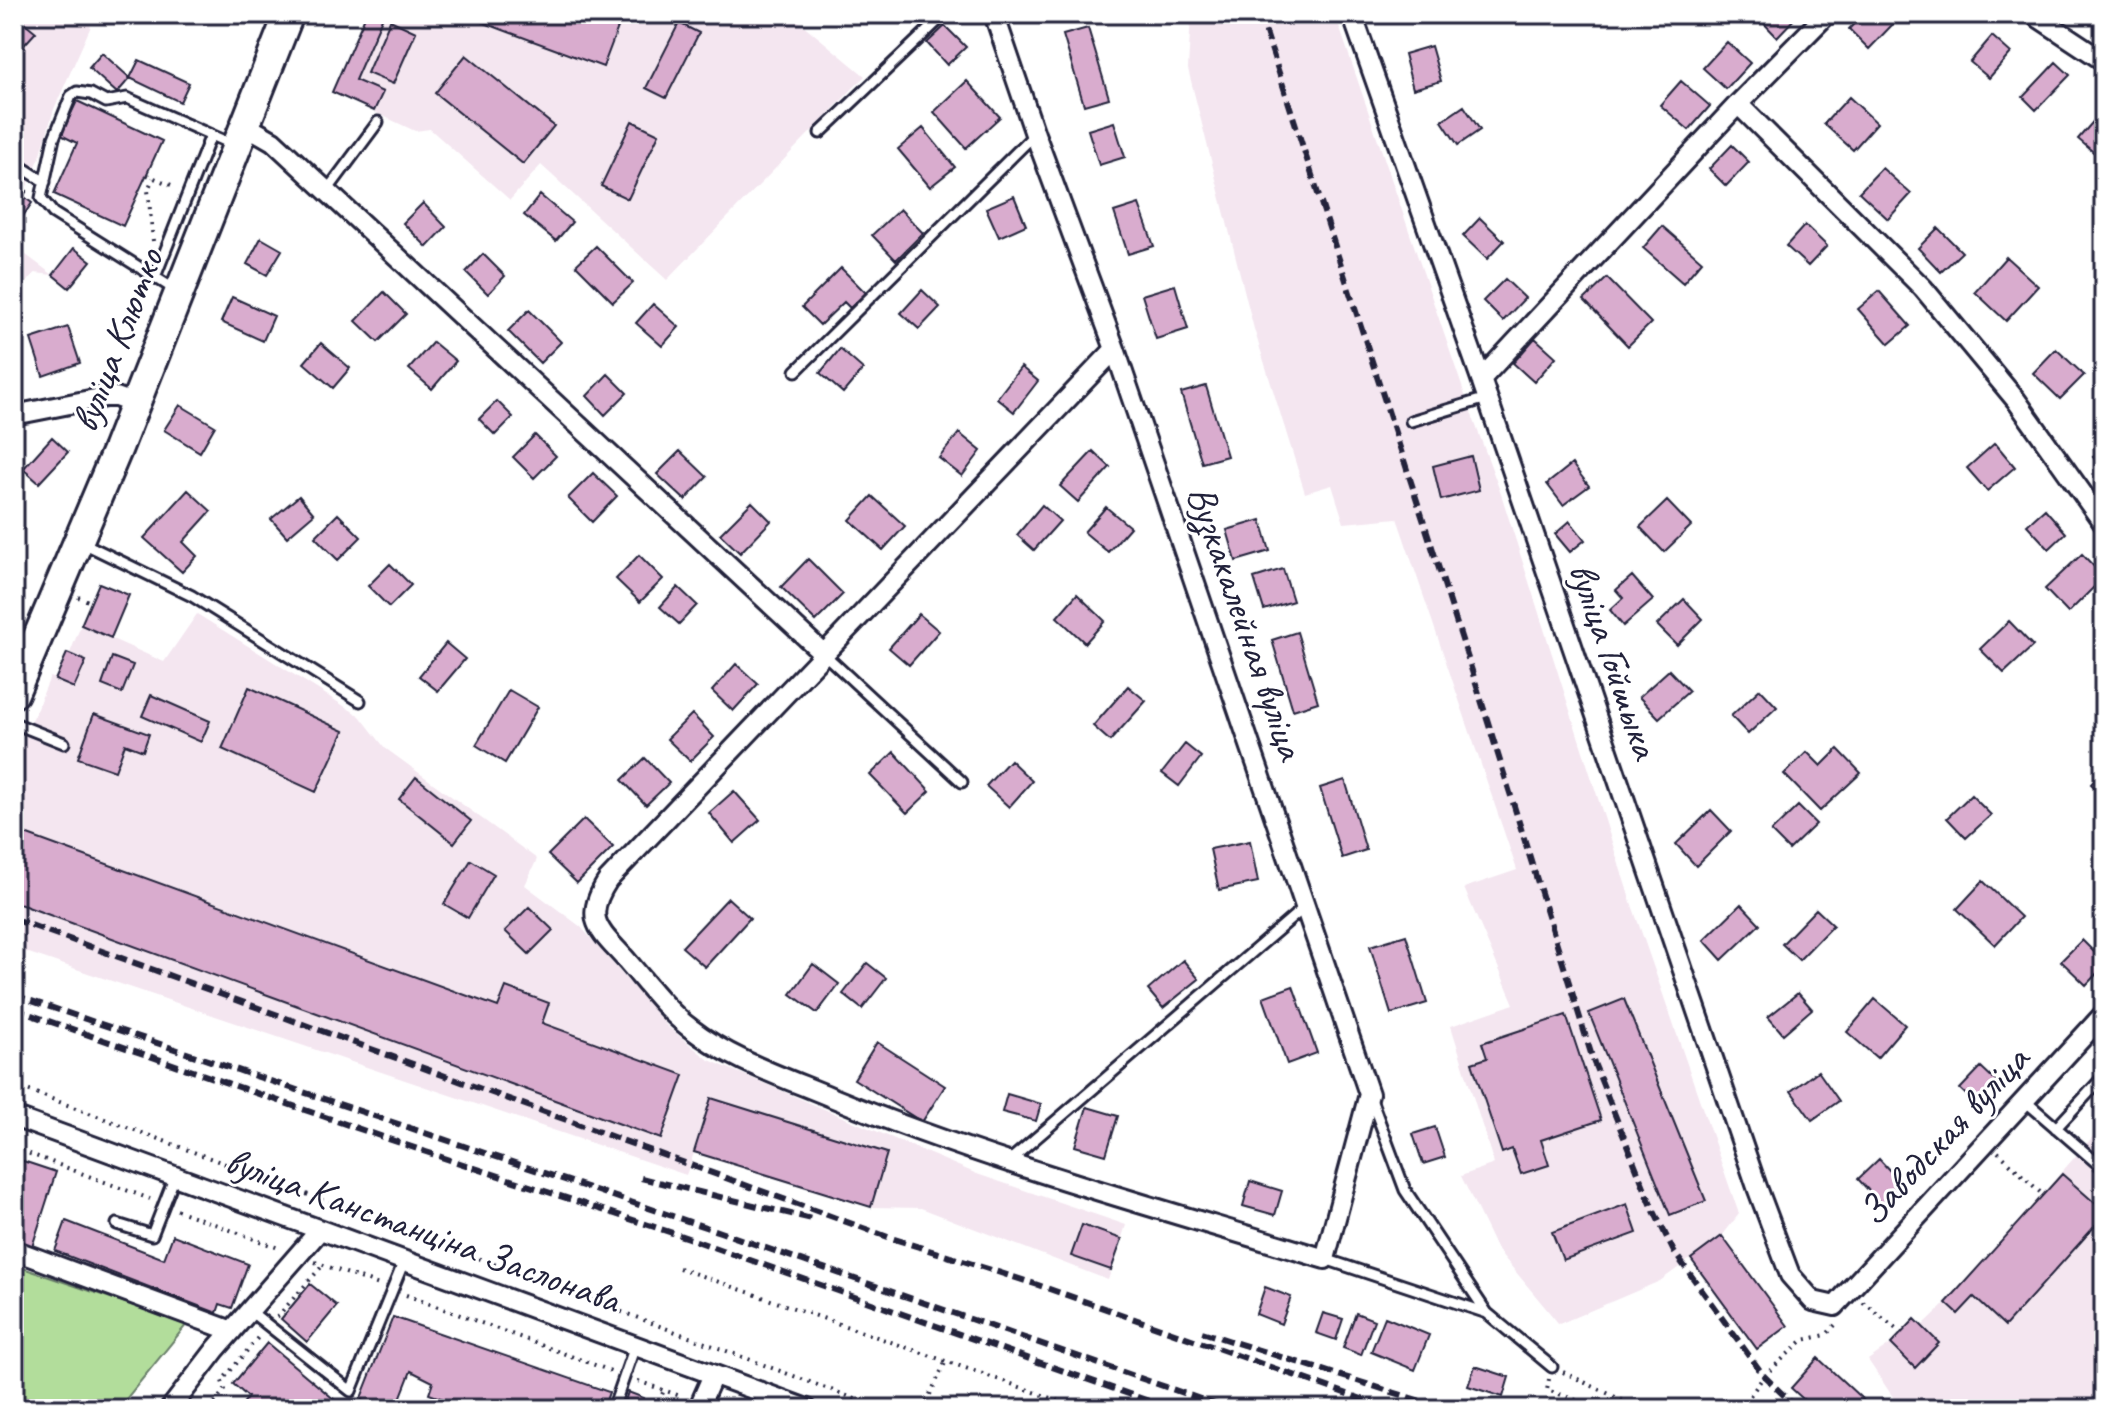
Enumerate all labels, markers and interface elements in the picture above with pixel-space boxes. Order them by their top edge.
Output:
street label: вуліца Клютко [59,240,175,439]
street label: Вузкакалейная вуліца [1176,479,1317,768]
street label: вуліца Гойшыка [1557,556,1672,767]
street label: Заводская вуліца [1848,1033,2042,1236]
street label: вуліца Канстанціна Заслонава [219,1135,629,1326]

